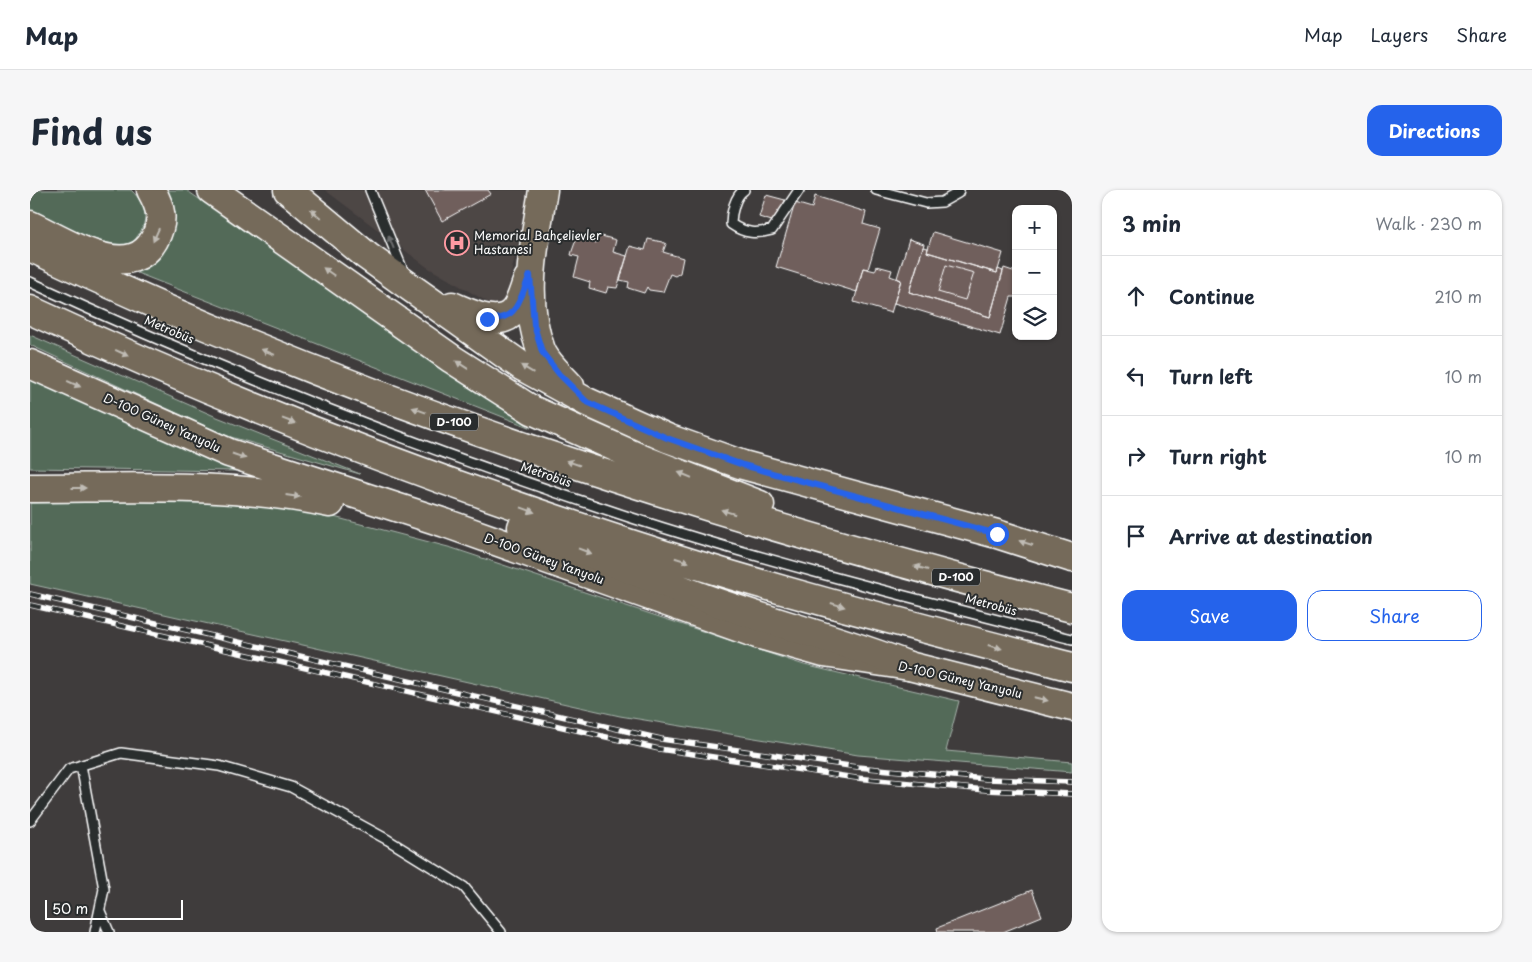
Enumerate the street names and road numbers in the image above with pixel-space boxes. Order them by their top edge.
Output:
street label: Metrobüs [142,310,198,348]
street label: D-100 Güney Yanyolu [101,388,224,456]
road number: D-100 [430,413,478,430]
street label: Metrobüs [518,457,575,491]
street label: D-100 Güney Yanyolu [482,528,607,588]
road number: D-100 [932,568,980,586]
street label: Metrobüs [963,589,1020,620]
street label: D-100 Güney Yanyolu [897,656,1024,702]

